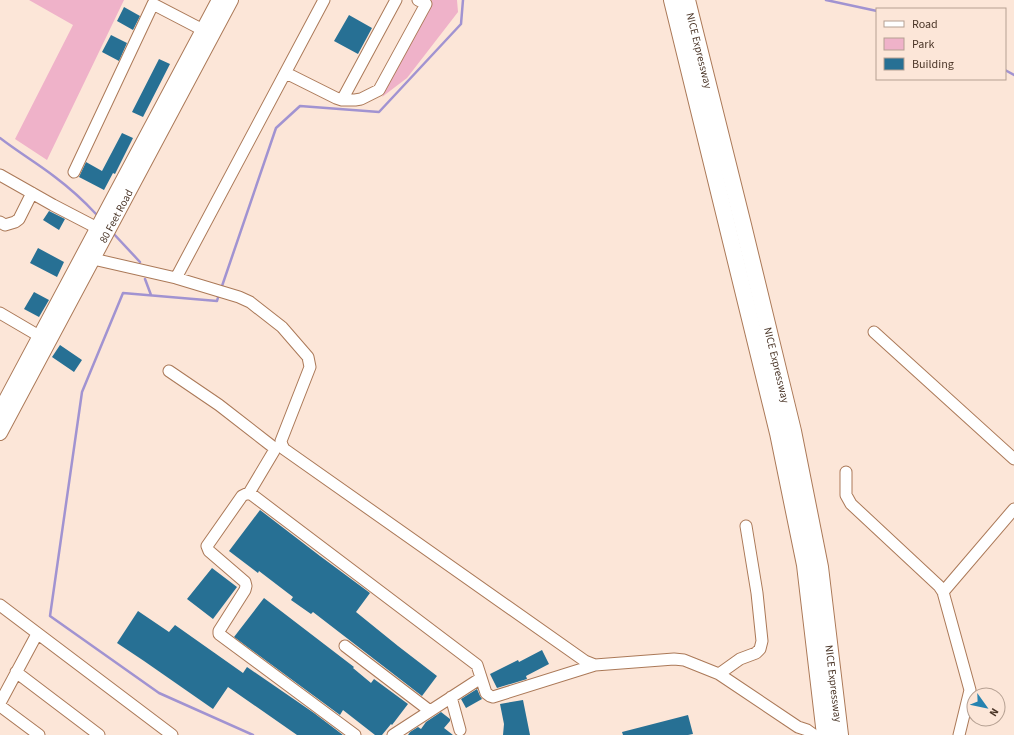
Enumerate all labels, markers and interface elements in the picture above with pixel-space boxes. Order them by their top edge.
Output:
legend [876,8,1006,80]
street label: NICE Expressway [683,11,716,90]
text: Road [912,16,938,33]
text: Park [912,36,934,53]
text: Building [912,56,954,73]
street label: 80 Feet Road [95,186,136,245]
street label: NICE Expressway [761,326,793,405]
street label: NICE Expressway [822,644,846,723]
north arrow [966,687,1006,727]
text: N [986,705,1002,719]

